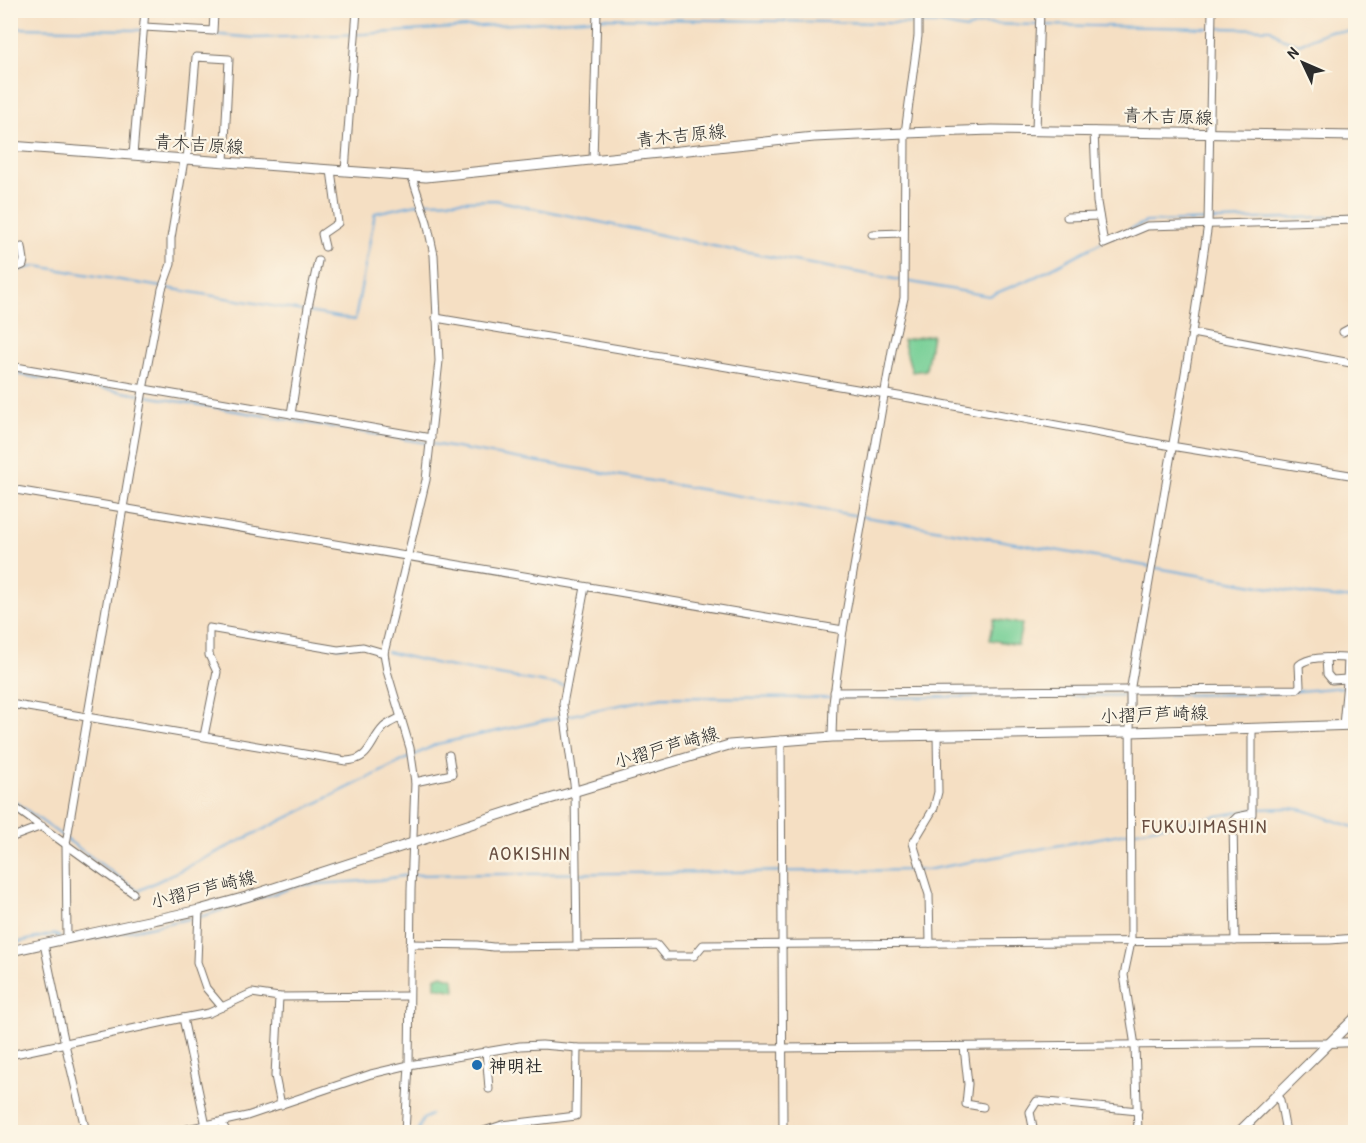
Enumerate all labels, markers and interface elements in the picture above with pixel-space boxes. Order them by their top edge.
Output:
north arrow [1273,33,1333,93]
text: N [1281,42,1303,63]
street label: 青木吉原線 [1123,102,1213,130]
street label: 青木吉原線 [635,118,727,152]
street label: 青木吉原線 [153,128,245,160]
street label: 小摺戸芦崎線 [1100,700,1208,728]
street label: 小摺戸芦崎線 [611,720,721,774]
district label: FUKUJIMASHIN [1141,812,1268,839]
district label: AOKISHIN [489,839,571,866]
street label: 小摺戸芦崎線 [148,864,258,914]
place label: 神明社 [489,1053,543,1078]
marker: 神明社 [470,1058,484,1072]

